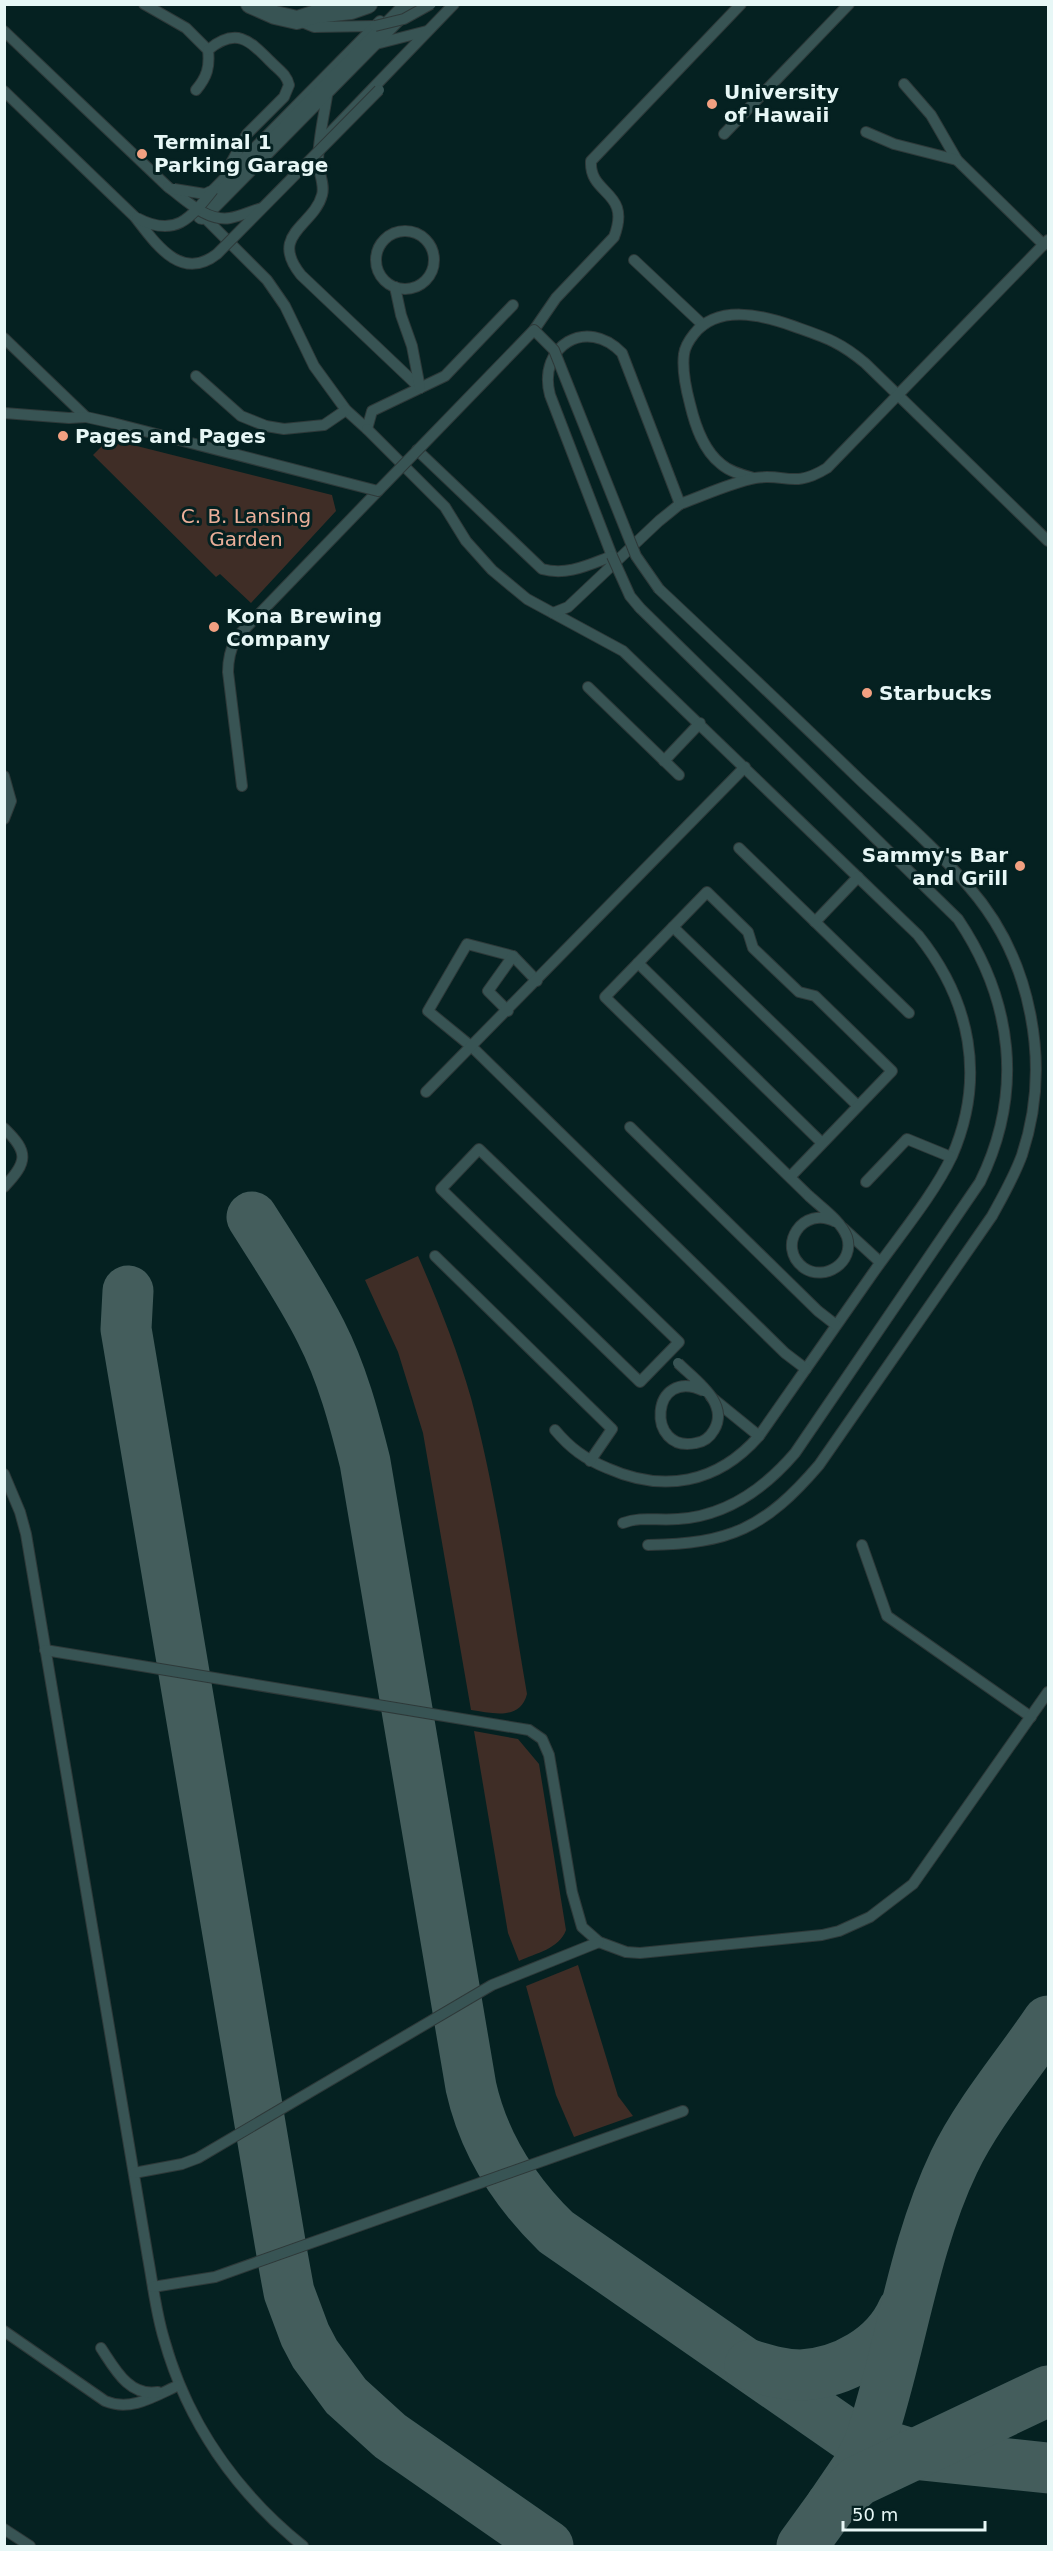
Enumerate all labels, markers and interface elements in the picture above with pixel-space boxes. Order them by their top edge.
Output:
place label: University of Hawaii [724,80,839,127]
marker: University of Hawaii [705,97,719,111]
place label: Terminal 1 Parking Garage [154,130,328,177]
marker: Terminal 1 Parking Garage [135,147,149,161]
place label: Pages and Pages [75,424,266,448]
marker: Pages and Pages [56,429,70,443]
park label: C. B. Lansing Garden [181,504,311,551]
place label: Kona Brewing Company [226,604,382,651]
marker: Kona Brewing Company [207,620,221,634]
place label: Starbucks [879,681,992,705]
marker: Starbucks [860,686,874,700]
place label: Sammy's Bar and Grill [862,843,1008,890]
marker: Sammy's Bar and Grill [1013,859,1027,873]
scale bar [843,2494,986,2532]
text: 50 m [852,2504,898,2525]

